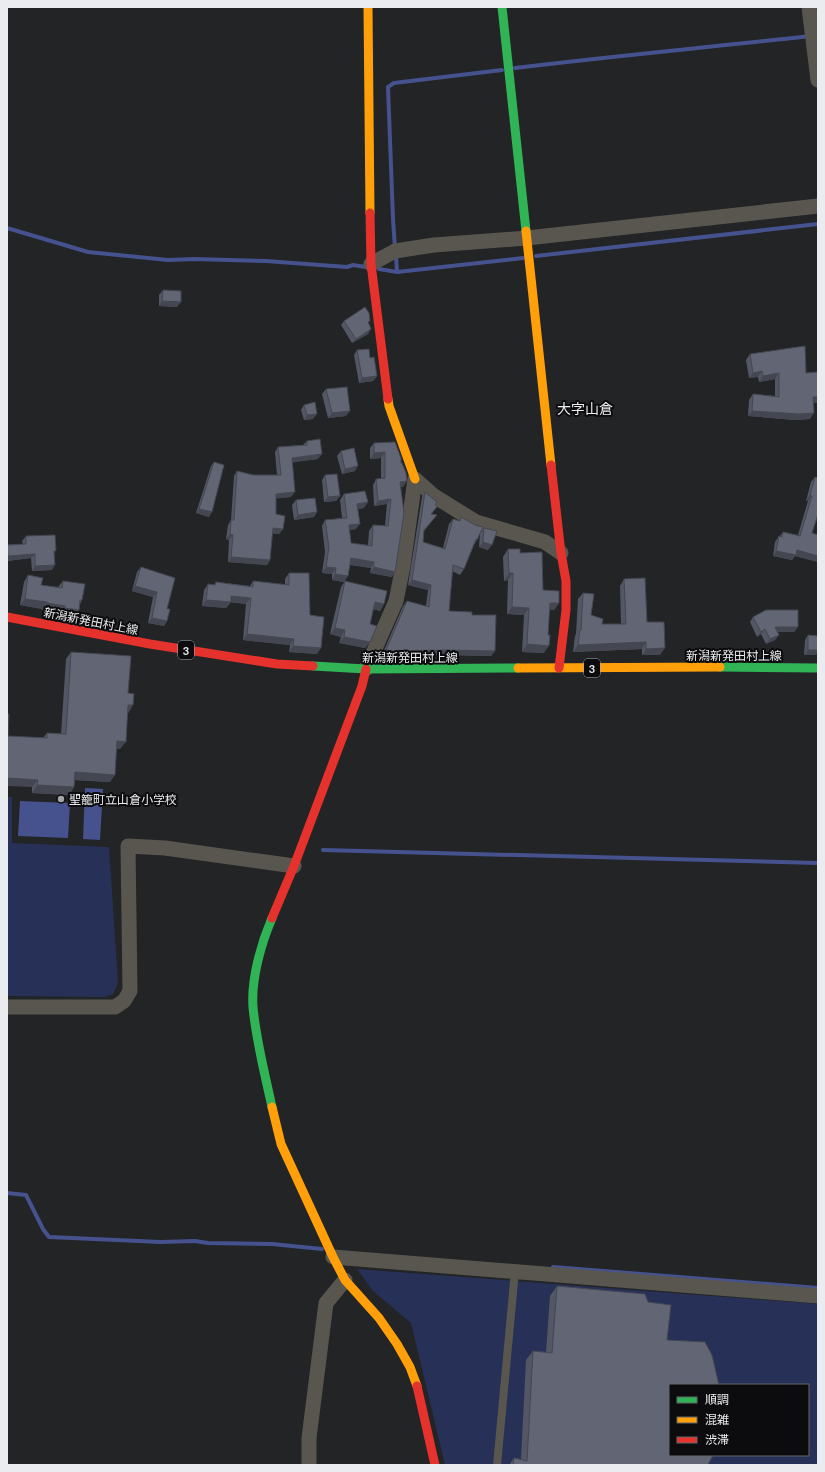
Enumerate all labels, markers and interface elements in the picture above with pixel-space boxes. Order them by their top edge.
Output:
district label: 大字山倉 [557,400,613,417]
street label: 新潟新発田村上線 [42,604,140,638]
road number: 3 [178,641,194,659]
street label: 新潟新発田村上線 [686,648,782,663]
street label: 新潟新発田村上線 [362,650,458,665]
road number: 3 [584,659,600,677]
place label: 聖籠町立山倉小学校 [69,792,177,807]
marker: 聖籠町立山倉小学校 [56,794,66,804]
legend [669,1384,809,1456]
text: 順調 [705,1392,729,1407]
text: 混雑 [705,1412,729,1427]
text: 渋滞 [705,1432,729,1447]

